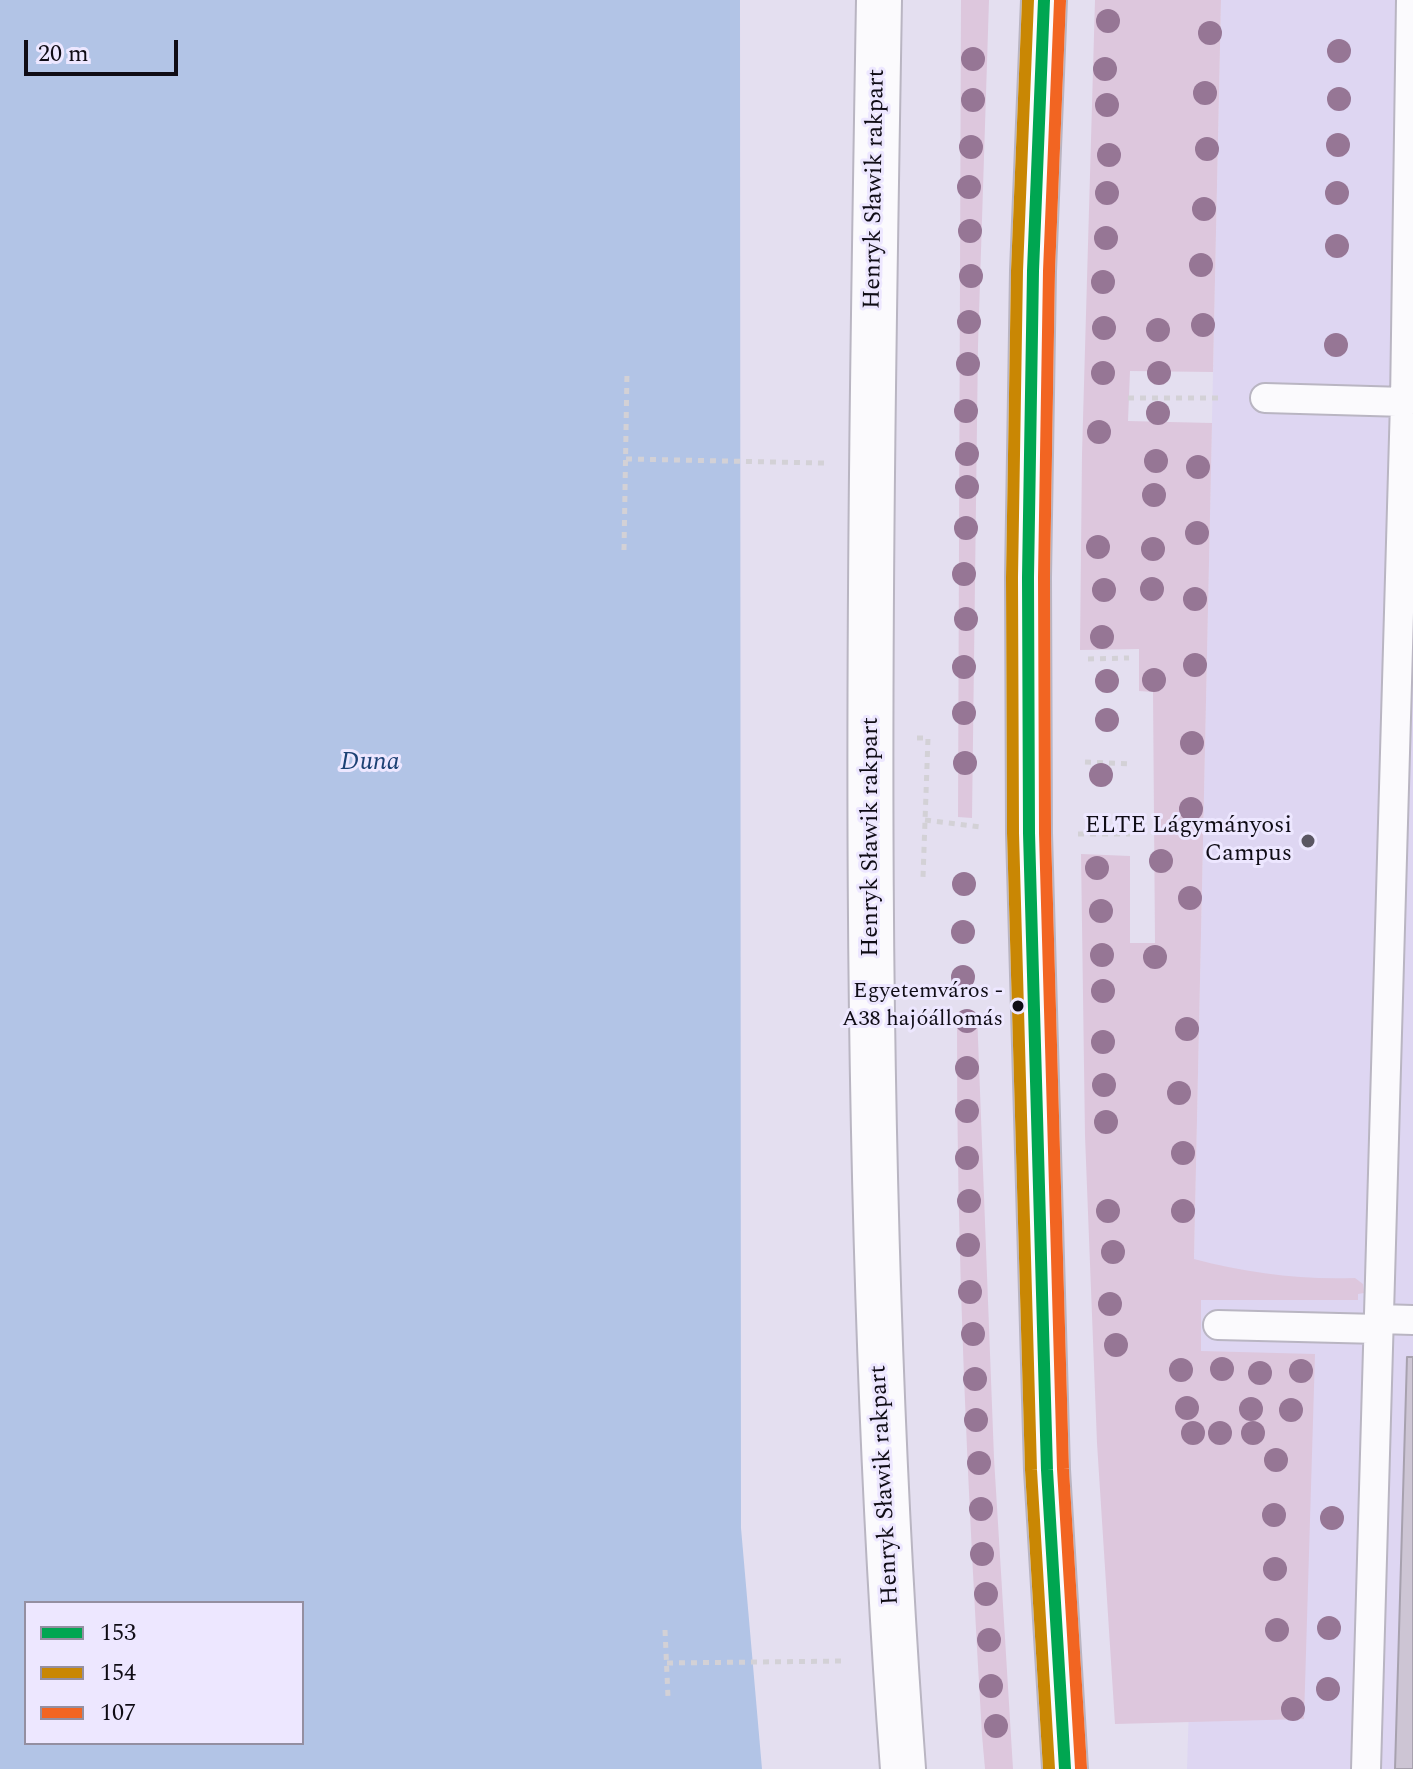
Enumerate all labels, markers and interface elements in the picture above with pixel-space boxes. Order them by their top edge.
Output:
scale bar [28,24,182,74]
text: 20 m [38,36,89,72]
street label: Henryk Sławik rakpart [860,69,892,309]
street label: Henryk Sławik rakpart [858,717,886,957]
water label: Duna [340,748,400,780]
place label: ELTE Lágymányosi Campus [1085,813,1292,869]
marker: ELTE Lágymányosi Campus [1299,832,1317,850]
place label: Egyetemváros - A38 hajóállomás [842,980,1003,1032]
marker: Egyetemváros - A38 hajóállomás [1010,998,1026,1014]
street label: Henryk Sławik rakpart [865,1364,907,1606]
legend [24,1601,304,1745]
text: 153 [100,1615,136,1651]
text: 154 [100,1655,136,1691]
text: 107 [100,1695,136,1731]

